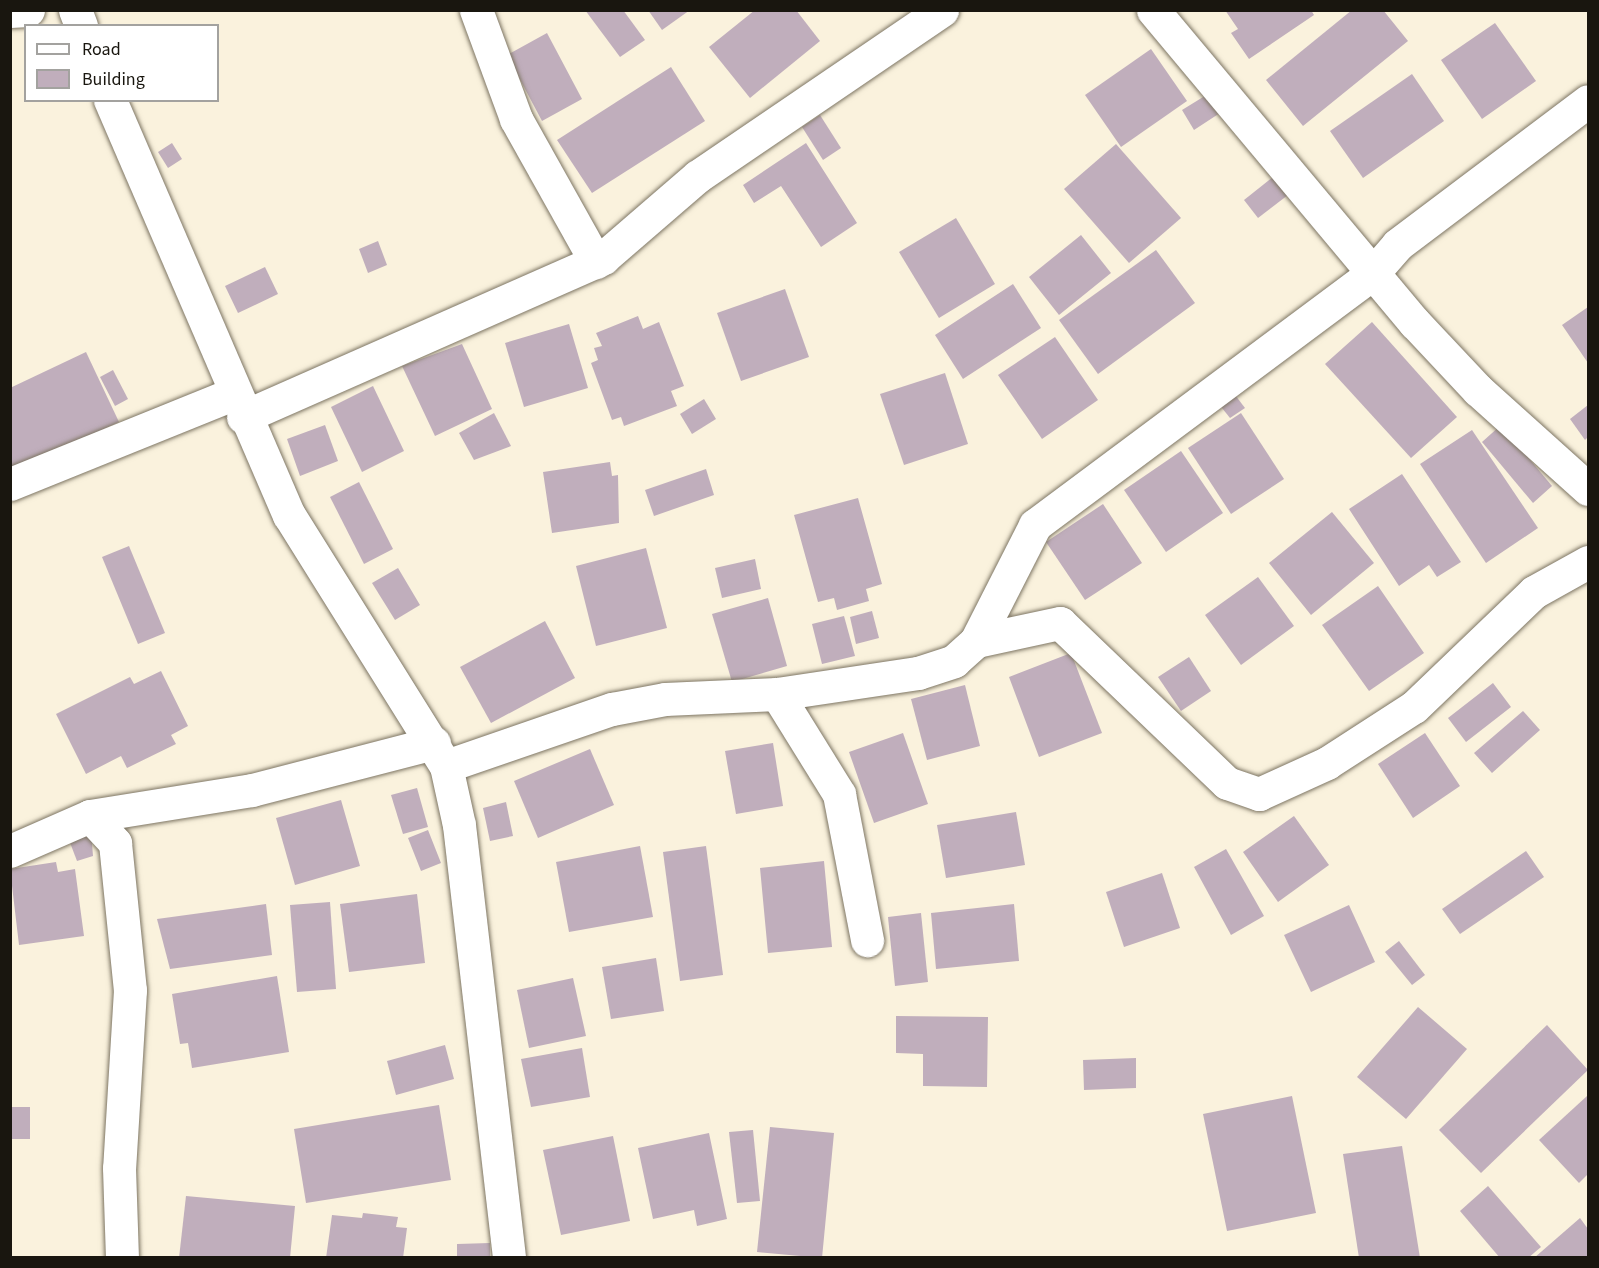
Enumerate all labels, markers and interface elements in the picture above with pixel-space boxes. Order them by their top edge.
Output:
legend [24,24,219,102]
text: Road [82,37,121,62]
text: Building [82,67,145,92]

